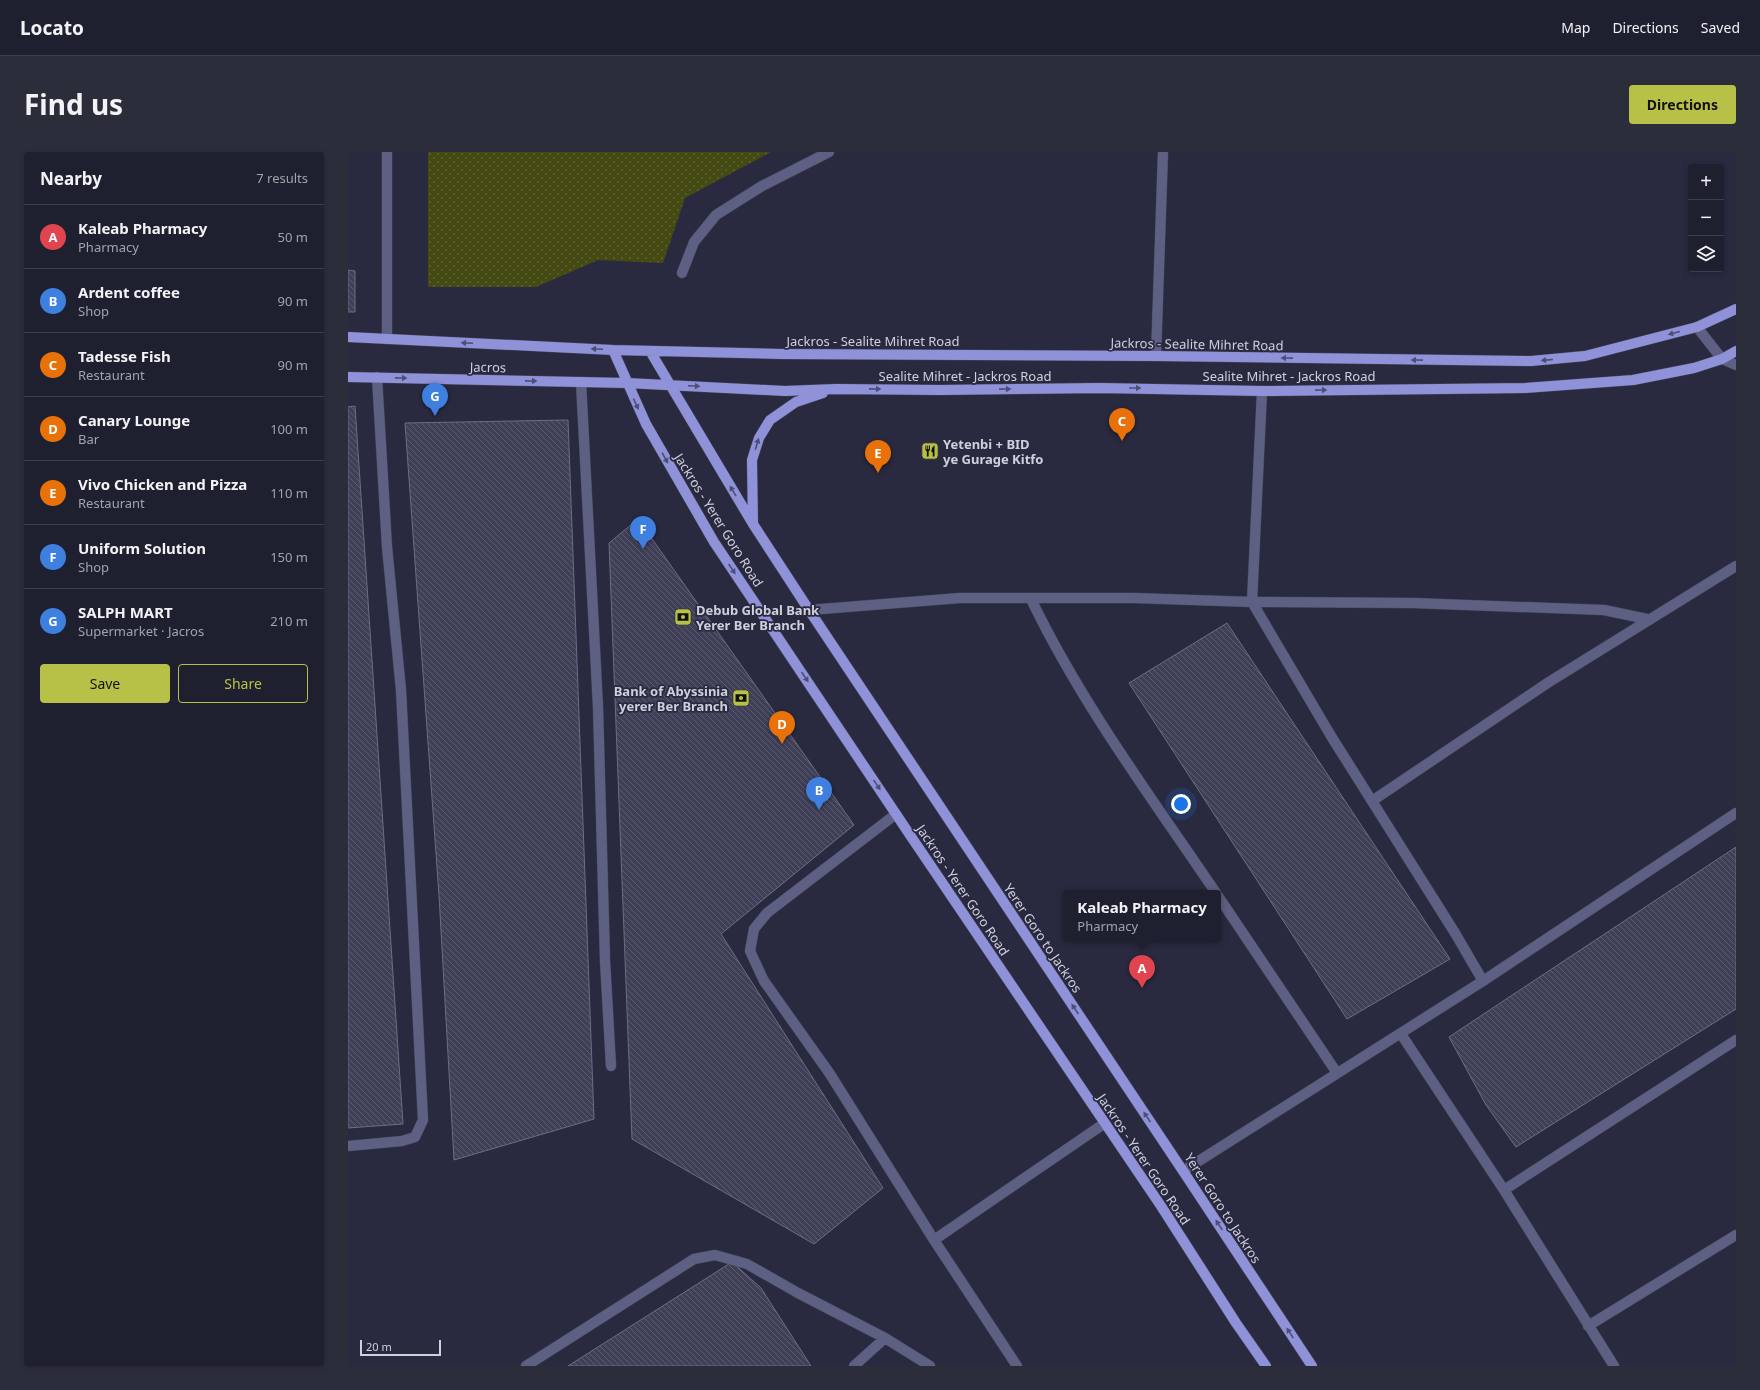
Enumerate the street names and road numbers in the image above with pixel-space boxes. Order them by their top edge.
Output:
street label: Jackros - Sealite Mihret Road [785,332,959,350]
street label: Jackros - Sealite Mihret Road [1108,333,1284,355]
street label: Jacros [468,358,506,376]
street label: Sealite Mihret - Jackros Road [879,367,1051,385]
street label: Sealite Mihret - Jackros Road [1203,367,1375,385]
street label: Jackros - Yerer Goro Road [669,448,768,590]
street label: Jackros - Yerer Goro Road [911,819,1014,959]
street label: Yerer Goro to Jackros [1000,880,1086,996]
street label: Jackros - Yerer Goro Road [1092,1088,1195,1228]
street label: Yerer Goro to Jackros [1181,1149,1265,1267]

